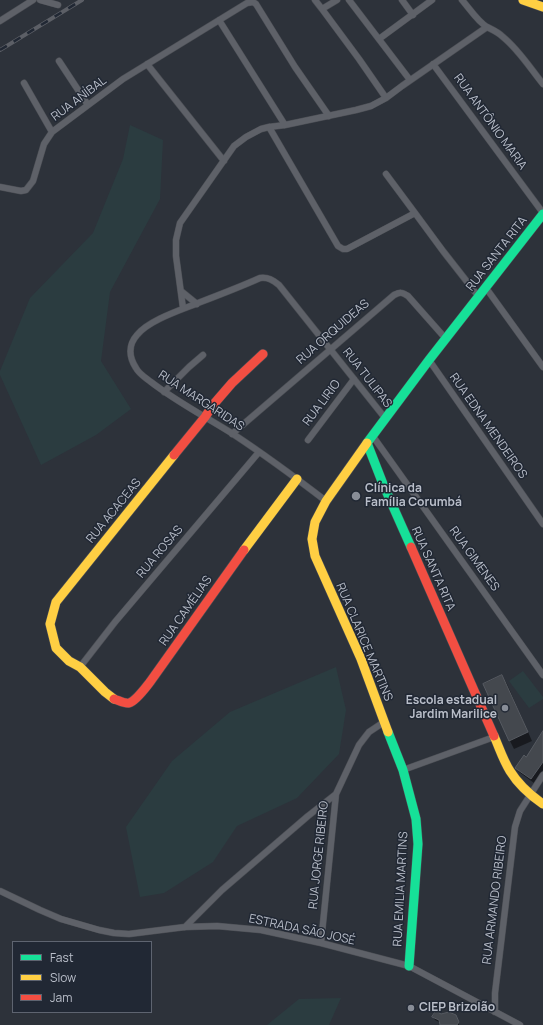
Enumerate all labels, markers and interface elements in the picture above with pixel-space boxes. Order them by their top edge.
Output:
street label: RUA ANTÔNIO MARIA [450,71,530,173]
street label: RUA ANÍBAL [49,74,109,124]
street label: RUA SANTA RITA [463,214,531,294]
street label: RUA ORQUIDEAS [294,297,372,367]
street label: RUA TULIPAS [339,345,395,411]
street label: RUA MARGARIDAS [155,368,247,434]
street label: RUA EDNA MENDEIROS [446,371,530,481]
street label: RUA LIRIO [300,377,344,429]
street label: RUA ACACEAS [84,476,144,546]
place label: Clínica da Família Corumbá [365,482,462,510]
marker: Clínica da Família Corumbá [350,490,362,502]
street label: RUA ROSAS [134,523,186,581]
street label: RUA GIMENES [446,524,502,594]
street label: RUA SANTA RITA [408,525,458,613]
street label: RUA CAMÉLIAS [157,573,215,649]
street label: RUA CLARICE MARTINS [333,581,395,703]
place label: Escola estadual Jardim Marilice [406,694,497,722]
marker: Escola estadual Jardim Marilice [500,703,510,713]
street label: RUA JORGE RIBEIRO [306,800,332,910]
street label: RUA EMILIA MARTINS [391,831,411,947]
street label: RUA ARMANDO RIBEIRO [480,835,510,965]
street label: ESTRADA SÃO JOSÉ [247,912,357,948]
legend [12,941,152,1013]
text: Fast [50,949,74,966]
text: Slow [50,969,76,986]
text: Jam [50,989,72,1006]
place label: CIEP Brizolão [419,1001,495,1015]
marker: CIEP Brizolão [406,1003,416,1013]

